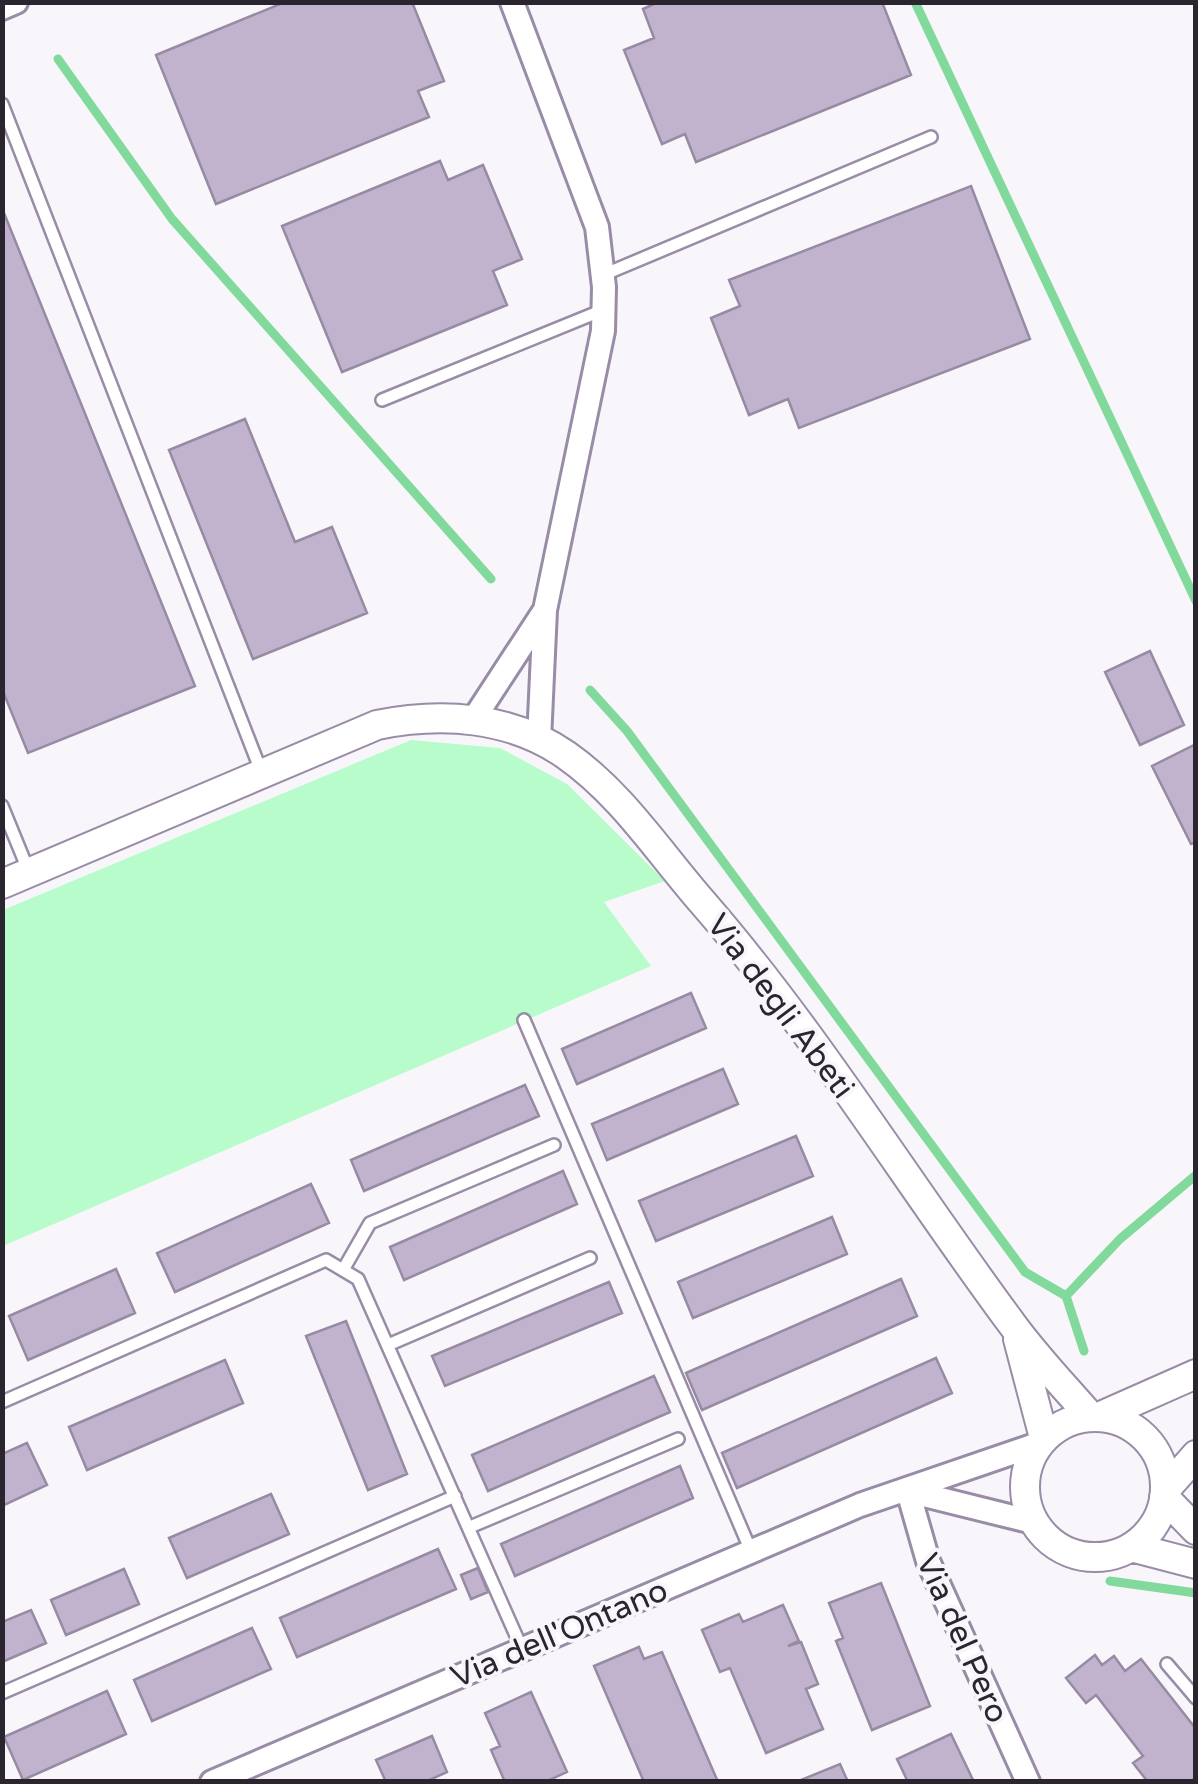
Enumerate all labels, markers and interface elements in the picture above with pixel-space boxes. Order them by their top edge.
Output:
street label: Via degli Abeti [698,907,862,1106]
street label: Via del Pero [908,1548,1016,1729]
street label: Via dell'Ontano [445,1571,673,1697]

